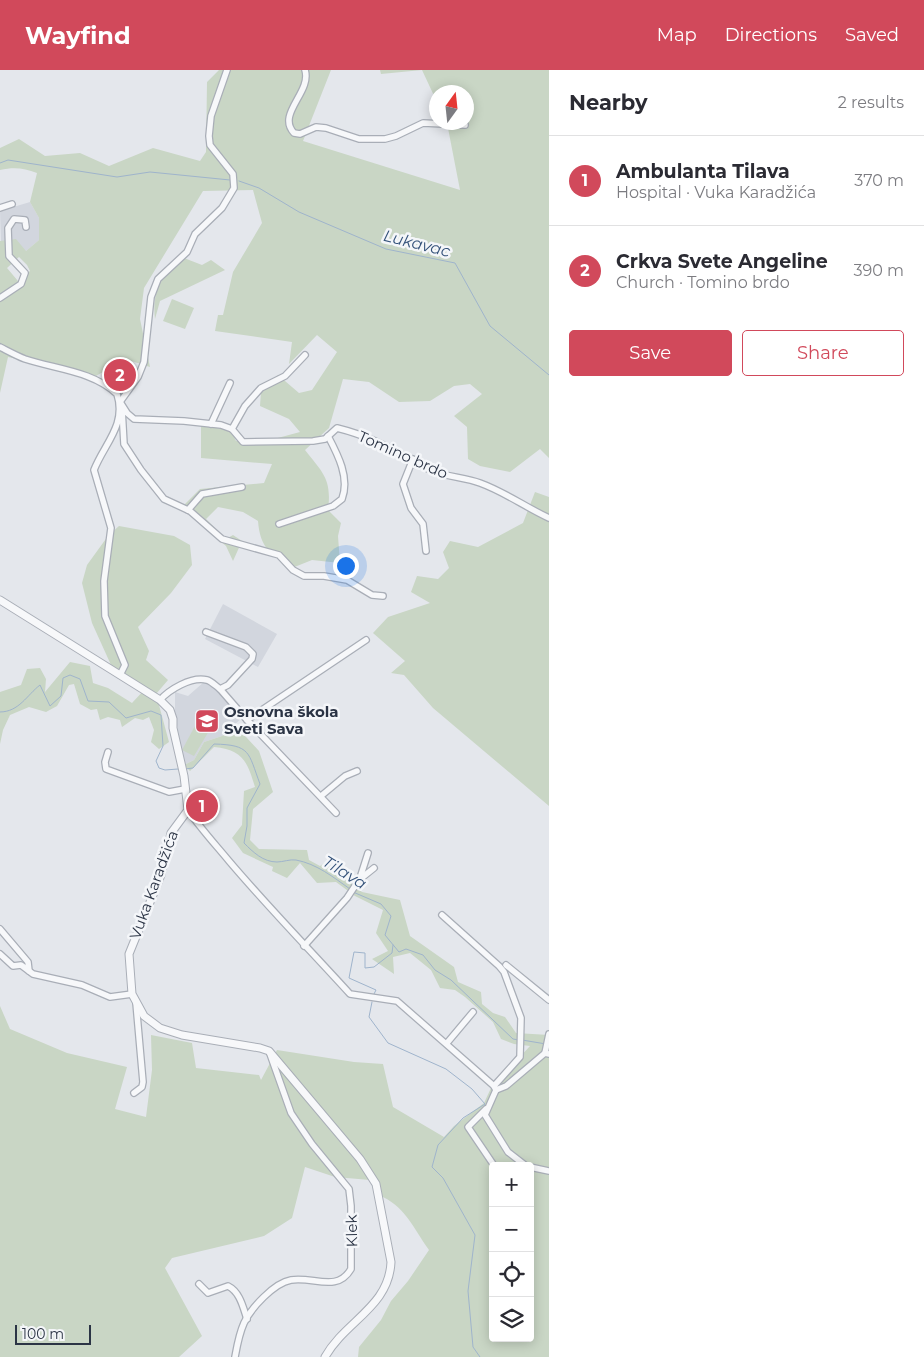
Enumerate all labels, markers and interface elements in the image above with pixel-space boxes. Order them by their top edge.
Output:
text: Wayfind [25,21,131,50]
text: Map [657,24,697,46]
text: Directions [725,24,817,46]
text: Saved [845,24,899,46]
north arrow [429,85,474,130]
text: Nearby [569,90,648,115]
text: 2 results [838,93,904,112]
text: Ambulanta Tilava [616,160,790,183]
text: 1 [582,171,588,190]
text: 370 m [854,171,904,190]
text: Hospital · Vuka Karadžića [616,183,816,202]
water label: Lukavac [381,226,452,261]
text: Crkva Svete Angeline [616,250,828,273]
text: 2 [580,261,590,280]
text: 390 m [853,261,904,280]
text: Church · Tomino brdo [616,273,790,292]
button: Save [569,330,732,376]
button: Share [742,330,904,376]
pin: 2 [104,356,136,394]
street label: Tomino brdo [355,426,451,483]
your location [333,553,359,579]
place label: Osnovna škola Sveti Sava [224,702,339,738]
school or university icon: Osnovna škola Sveti Sava [194,708,220,734]
pin: 1 [186,787,218,825]
street label: Vuka Karadžića [125,828,182,942]
water label: Tilava [319,852,370,893]
map controls [489,1162,534,1342]
button: + [489,1162,534,1207]
button: − [489,1207,534,1252]
street label: Klek [342,1214,361,1248]
button: locate [489,1252,534,1297]
button: layers [489,1297,534,1342]
scale bar [15,1322,91,1345]
text: 100 m [22,1325,64,1343]

